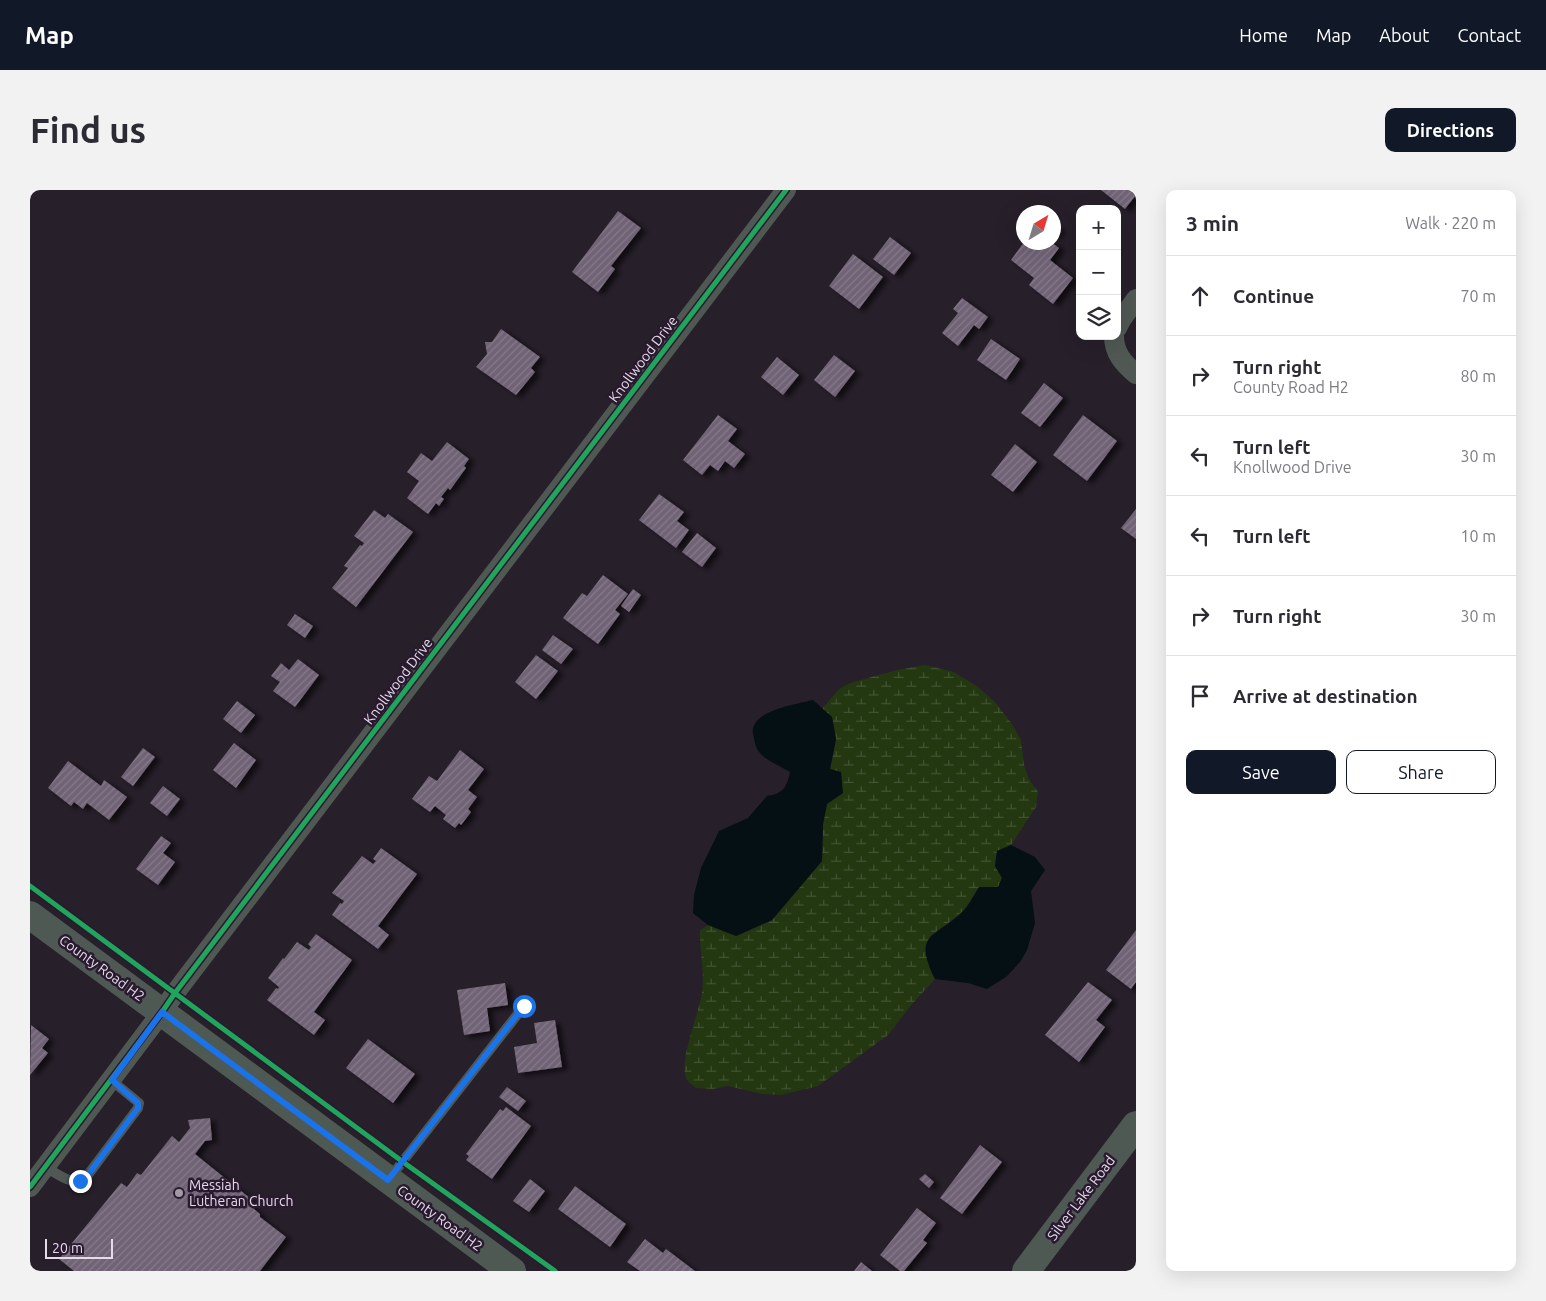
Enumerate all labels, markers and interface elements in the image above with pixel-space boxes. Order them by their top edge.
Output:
text: Map [25,22,74,49]
text: Home [1239,25,1288,45]
text: Map [1316,25,1351,45]
text: About [1379,25,1429,45]
text: Contact [1457,25,1521,45]
button: Directions [1385,108,1516,152]
text: Find us [30,110,146,150]
north arrow [1016,205,1061,250]
map controls [1076,205,1121,340]
button: + [1076,205,1121,250]
text: 3 min [1186,211,1239,235]
text: Walk · 220 m [1405,214,1496,232]
button: − [1076,250,1121,295]
icon: ahead [1186,282,1214,310]
text: Continue [1233,285,1314,307]
text: 70 m [1460,287,1496,305]
button: layers [1076,295,1121,340]
street label: Knollwood Drive [605,313,681,405]
text: Turn right [1233,356,1321,378]
icon: right [1186,362,1214,390]
text: 80 m [1460,367,1496,385]
text: County Road H2 [1233,378,1349,396]
text: Turn left [1233,436,1311,458]
icon: left [1186,442,1214,470]
text: 30 m [1460,447,1496,465]
text: Knollwood Drive [1233,458,1352,476]
icon: left [1186,522,1214,550]
text: Turn left [1233,525,1311,547]
text: 10 m [1460,527,1496,545]
icon: right [1186,602,1214,630]
text: Turn right [1233,605,1321,627]
text: 30 m [1460,607,1496,625]
street label: Knollwood Drive [360,635,436,727]
icon: arrive [1186,682,1214,710]
text: Arrive at destination [1233,685,1418,707]
button: Save [1186,750,1336,794]
button: Share [1346,750,1496,794]
street label: County Road H2 [56,932,148,1004]
route start [513,995,536,1018]
street label: Silver Lake Road [1044,1153,1118,1243]
route end [69,1170,92,1193]
place label: Messiah Lutheran Church [189,1177,293,1209]
street label: County Road H2 [394,1182,486,1254]
marker: Messiah Lutheran Church [173,1187,185,1199]
scale bar [45,1236,112,1259]
text: 20 m [52,1240,83,1256]

